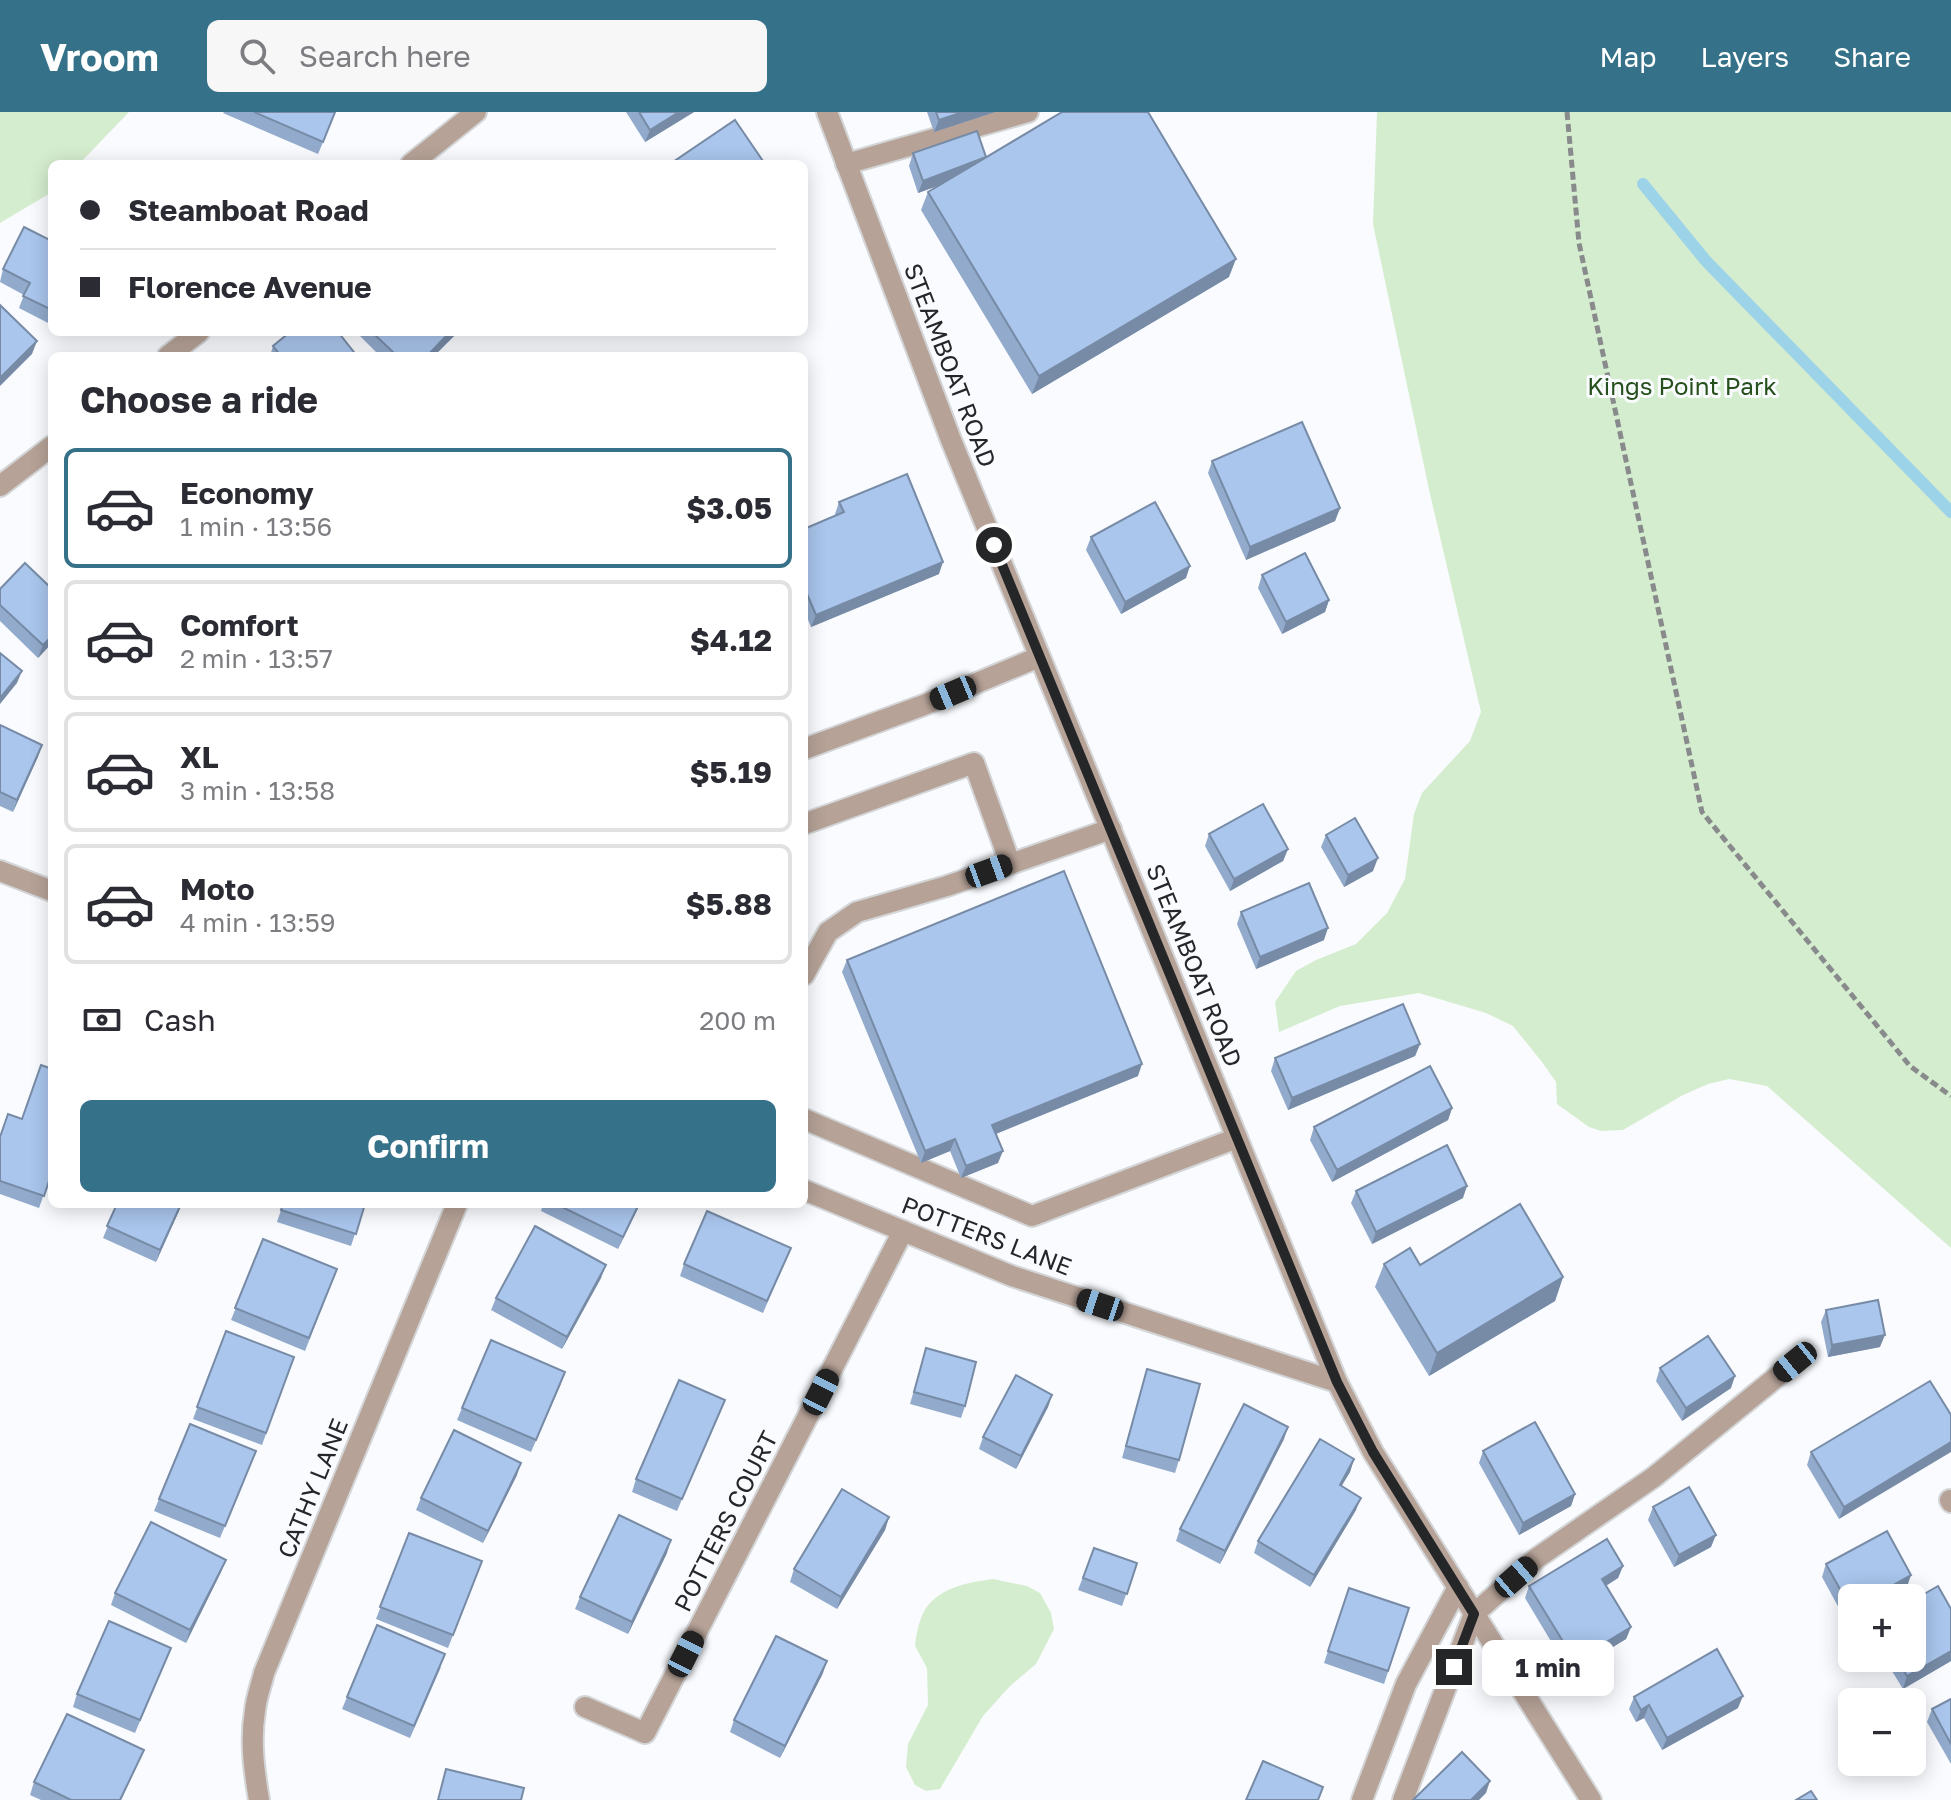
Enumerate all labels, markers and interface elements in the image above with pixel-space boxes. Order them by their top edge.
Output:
search box [207,20,767,92]
text: Vroom [40,34,159,79]
icon: search [235,34,279,78]
text: Search here [299,38,471,74]
text: Map [1599,40,1657,73]
text: Layers [1701,40,1789,73]
text: Share [1833,40,1911,73]
text: Steamboat Road [128,192,369,228]
street label: STEAMBOAT ROAD [899,259,1003,471]
text: Florence Avenue [128,269,372,305]
park label: Kings Point Park [1587,371,1777,400]
text: Choose a ride [80,378,318,421]
icon: car [84,472,156,544]
text: Economy [180,475,314,511]
text: $3.05 [686,490,772,526]
text: 1 min · 13:56 [180,511,332,542]
route start [976,527,1012,563]
icon: car [84,604,156,676]
text: Comfort [180,607,299,643]
text: $4.12 [690,622,772,658]
text: 2 min · 13:57 [180,643,333,674]
car [926,673,980,713]
icon: car [84,736,156,808]
text: XL [180,739,219,775]
text: $5.19 [690,754,772,790]
text: 3 min · 13:58 [180,775,335,806]
car [962,852,1016,890]
street label: STEAMBOAT ROAD [1141,859,1249,1071]
icon: car [84,868,156,940]
text: Moto [180,871,255,907]
text: $5.88 [686,886,772,922]
text: 4 min · 13:59 [180,907,336,938]
icon: cash [80,998,124,1042]
text: Cash [144,1002,216,1038]
text: 200 m [699,1005,776,1036]
button: Confirm [80,1100,776,1192]
street label: POTTERS LANE [898,1189,1076,1281]
car [1073,1286,1127,1324]
car [1769,1338,1821,1386]
car [799,1365,843,1419]
street label: CATHY LANE [271,1414,353,1562]
street label: POTTERS COURT [667,1426,783,1616]
car [1490,1552,1542,1602]
map controls [1838,1584,1926,1776]
button: + [1838,1584,1926,1672]
car [664,1627,708,1681]
callout: 1 min [1482,1639,1614,1695]
route end [1436,1649,1472,1685]
text: 1 min [1515,1652,1581,1683]
button: − [1838,1688,1926,1776]

